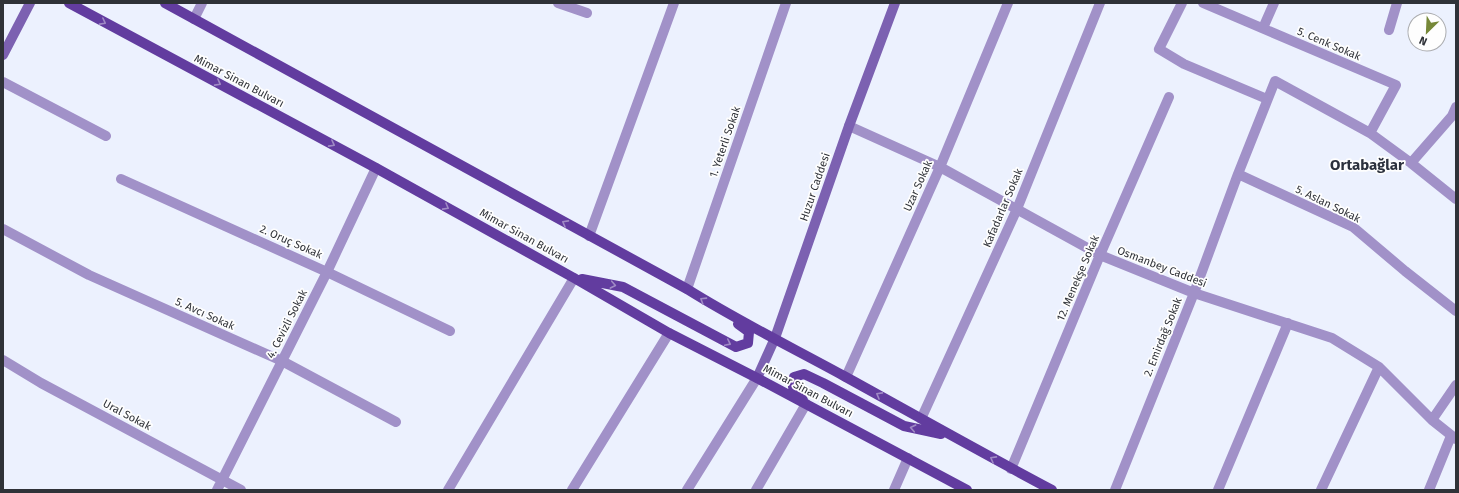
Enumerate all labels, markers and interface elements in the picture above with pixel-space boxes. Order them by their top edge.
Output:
north arrow [1407,12,1447,52]
one-way arrow [99,17,106,25]
street label: 5. Cenk Sokak [1295,25,1363,63]
text: N [1417,33,1429,48]
street label: Mimar Sinan Bulvarı [192,52,286,110]
one-way arrow [213,78,221,86]
street label: 1. Yeterli Sokak [707,104,743,179]
one-way arrow [328,139,335,147]
street label: Huzur Caddesi [797,151,833,223]
district label: Ortabağlar [1330,156,1405,174]
street label: Uzar Sokak [901,158,935,214]
street label: Kafadarlar Sokak [981,166,1026,249]
street label: 5. Aslan Sokak [1293,183,1363,225]
one-way arrow [442,202,449,209]
street label: Mimar Sinan Bulvarı [477,206,571,266]
one-way arrow [562,220,569,228]
street label: 2. Oruç Sokak [258,222,325,262]
street label: 12. Menekşe Sokak [1054,233,1102,323]
street label: Osmanbey Caddesi [1115,244,1209,290]
one-way arrow [610,280,616,289]
street label: 4. Cevizli Sokak [264,287,310,361]
street label: 5. Avcı Sokak [173,295,237,333]
street label: 2. Emirdağ Sokak [1141,295,1185,378]
one-way arrow [700,297,707,304]
one-way arrow [724,338,732,346]
street label: Mimar Sinan Bulvarı [761,362,855,420]
one-way arrow [876,393,883,400]
street label: Ural Sokak [101,397,154,433]
one-way arrow [910,424,916,433]
one-way arrow [989,456,997,463]

